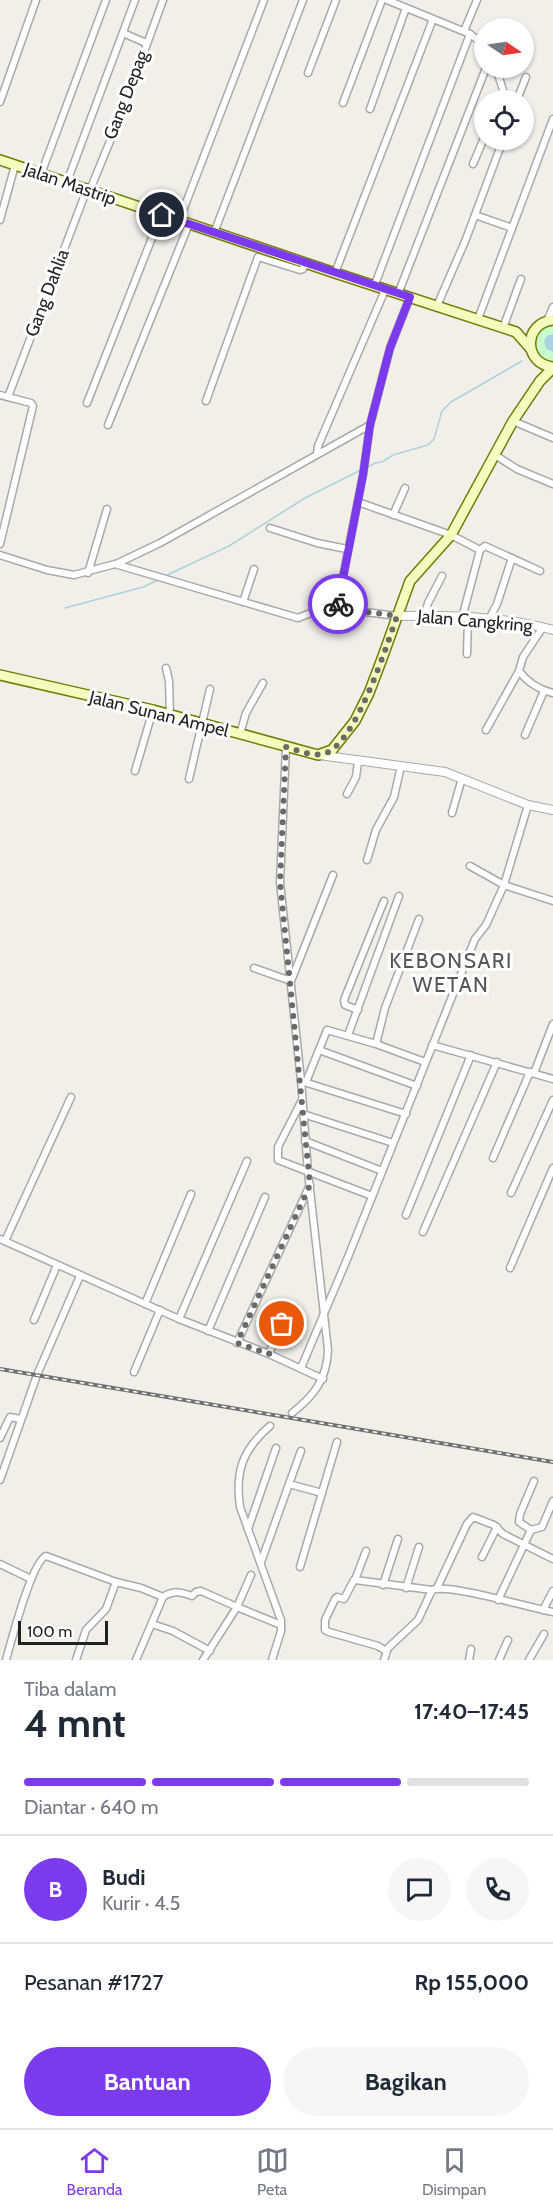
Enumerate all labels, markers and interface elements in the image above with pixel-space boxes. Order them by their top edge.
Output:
north arrow [474,18,534,78]
map controls [474,18,534,150]
street label: Gang Depag [99,46,153,143]
button: locate [474,90,534,150]
street label: Jalan Mastrip [20,158,119,210]
pin [136,189,187,240]
icon: home [145,198,178,231]
street label: Gang Dahlia [20,246,74,340]
courier [308,574,368,634]
icon: bike [322,588,355,621]
street label: Jalan Cangkring [416,605,534,637]
street label: Jalan Sunan Ampel [86,686,232,742]
district label: KEBONSARI WETAN [389,948,513,997]
pin [256,1298,307,1349]
icon: bag [265,1307,298,1340]
scale bar [18,1618,108,1646]
text: 100 m [27,1622,72,1641]
text: Tiba dalam [24,1677,116,1701]
text: 17:40–17:45 [414,1698,529,1725]
text: 4 mnt [24,1699,126,1747]
text: Diantar · 640 m [24,1795,159,1819]
button: chat [388,1858,451,1921]
button: phone [466,1858,529,1921]
text: Budi [102,1864,146,1891]
text: B [49,1876,62,1903]
text: Kurir · 4.5 [102,1891,180,1915]
text: Pesanan #1727 [24,1969,164,1996]
text: Rp 155,000 [415,1969,529,1996]
button: Bantuan [24,2047,271,2116]
button: Bagikan [283,2047,529,2116]
tab: Beranda [67,2144,122,2199]
tab: Peta [256,2144,289,2199]
tab: Disimpan [422,2144,486,2199]

